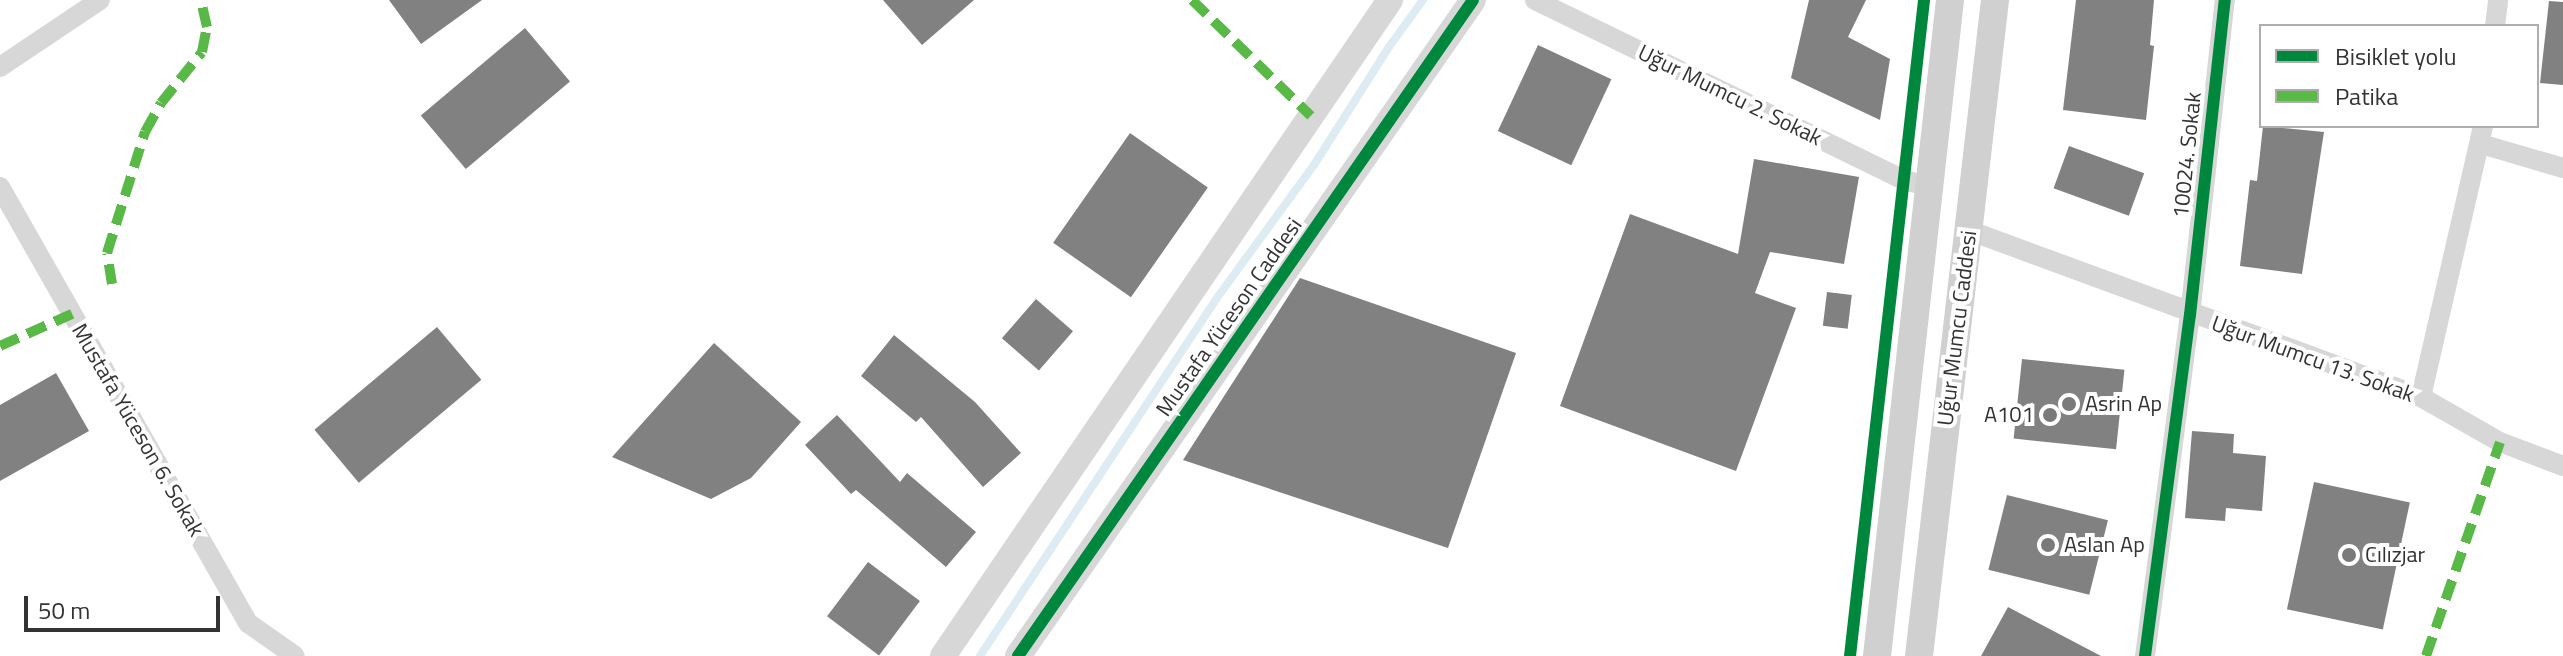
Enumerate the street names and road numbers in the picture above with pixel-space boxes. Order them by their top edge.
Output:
street label: Uğur Mumcu 2. Sokak [1634,39,1826,151]
street label: 10024. Sokak [2167,91,2207,219]
street label: Mustafa Yüceson Caddesi [1151,213,1307,421]
street label: Uğur Mumcu Caddesi [1932,229,1982,427]
street label: Uğur Mumcu 13. Sokak [2208,310,2418,408]
street label: Mustafa Yüceson 6. Sokak [66,319,210,541]

